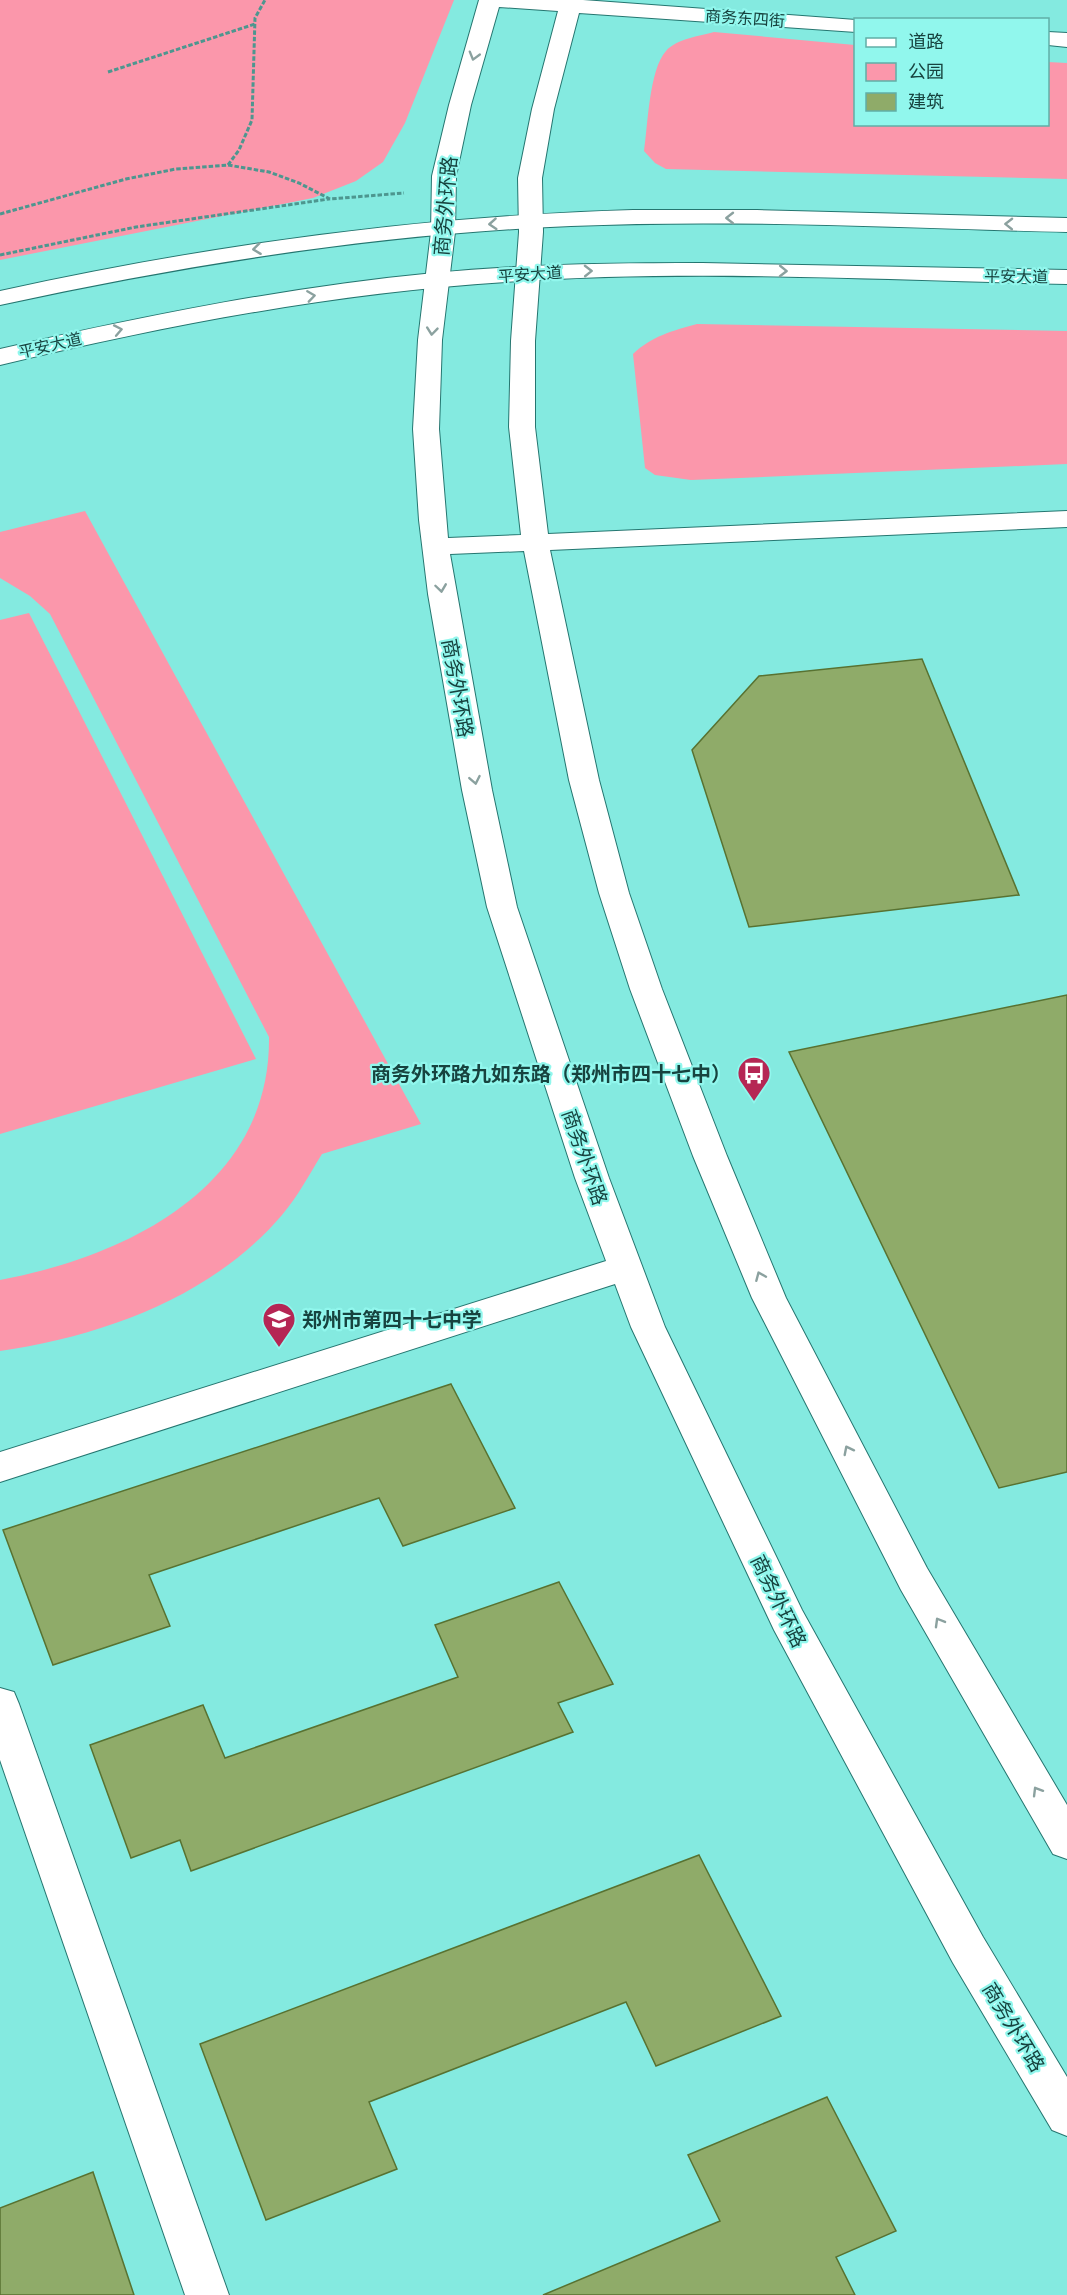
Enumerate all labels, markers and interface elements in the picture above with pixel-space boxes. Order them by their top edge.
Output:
street label: 商务东四街 [704,4,786,32]
legend [854,18,1049,126]
text: 道路 [908,29,944,53]
one-way arrow [469,50,481,61]
text: 公园 [908,59,944,83]
text: 建筑 [908,89,944,113]
street label: 商务外环路 [427,155,463,257]
one-way arrow [725,212,734,224]
one-way arrow [488,217,497,230]
one-way arrow [1004,218,1013,230]
one-way arrow [253,242,262,255]
street label: 平安大道 [497,261,563,287]
street label: 平安大道 [984,264,1048,288]
one-way arrow [584,265,593,277]
one-way arrow [779,265,788,277]
one-way arrow [306,291,315,303]
one-way arrow [113,324,123,337]
one-way arrow [426,326,438,335]
street label: 平安大道 [16,327,84,363]
one-way arrow [435,583,447,592]
street label: 商务外环路 [436,636,480,740]
one-way arrow [468,774,481,784]
bus stop icon: 商务外环路九如东路（郑州市四十七中） [736,1055,772,1102]
place label: 商务外环路九如东路（郑州市四十七中） [371,1060,731,1087]
street label: 商务外环路 [556,1105,614,1209]
one-way arrow [755,1271,767,1282]
school or university icon: 郑州市第四十七中学 [261,1301,297,1348]
place label: 郑州市第四十七中学 [302,1306,482,1333]
one-way arrow [844,1446,855,1456]
street label: 商务外环路 [745,1550,813,1652]
one-way arrow [935,1618,946,1628]
one-way arrow [1032,1787,1044,1797]
street label: 商务外环路 [977,1977,1051,2077]

